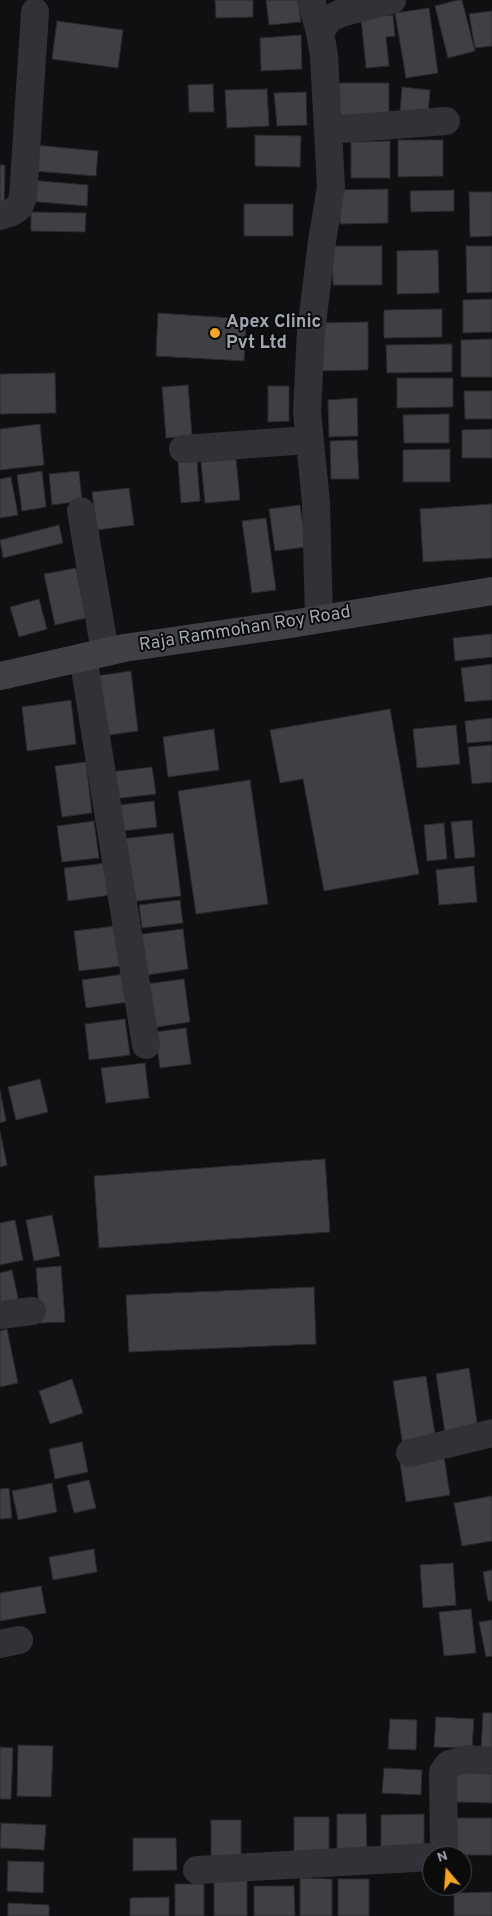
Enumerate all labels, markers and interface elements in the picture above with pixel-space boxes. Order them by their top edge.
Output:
place label: Apex Clinic Pvt Ltd [226,312,321,354]
marker: Apex Clinic Pvt Ltd [208,326,222,340]
street label: Raja Rammohan Roy Road [138,603,352,657]
north arrow [422,1846,472,1896]
text: N [435,1848,450,1867]

